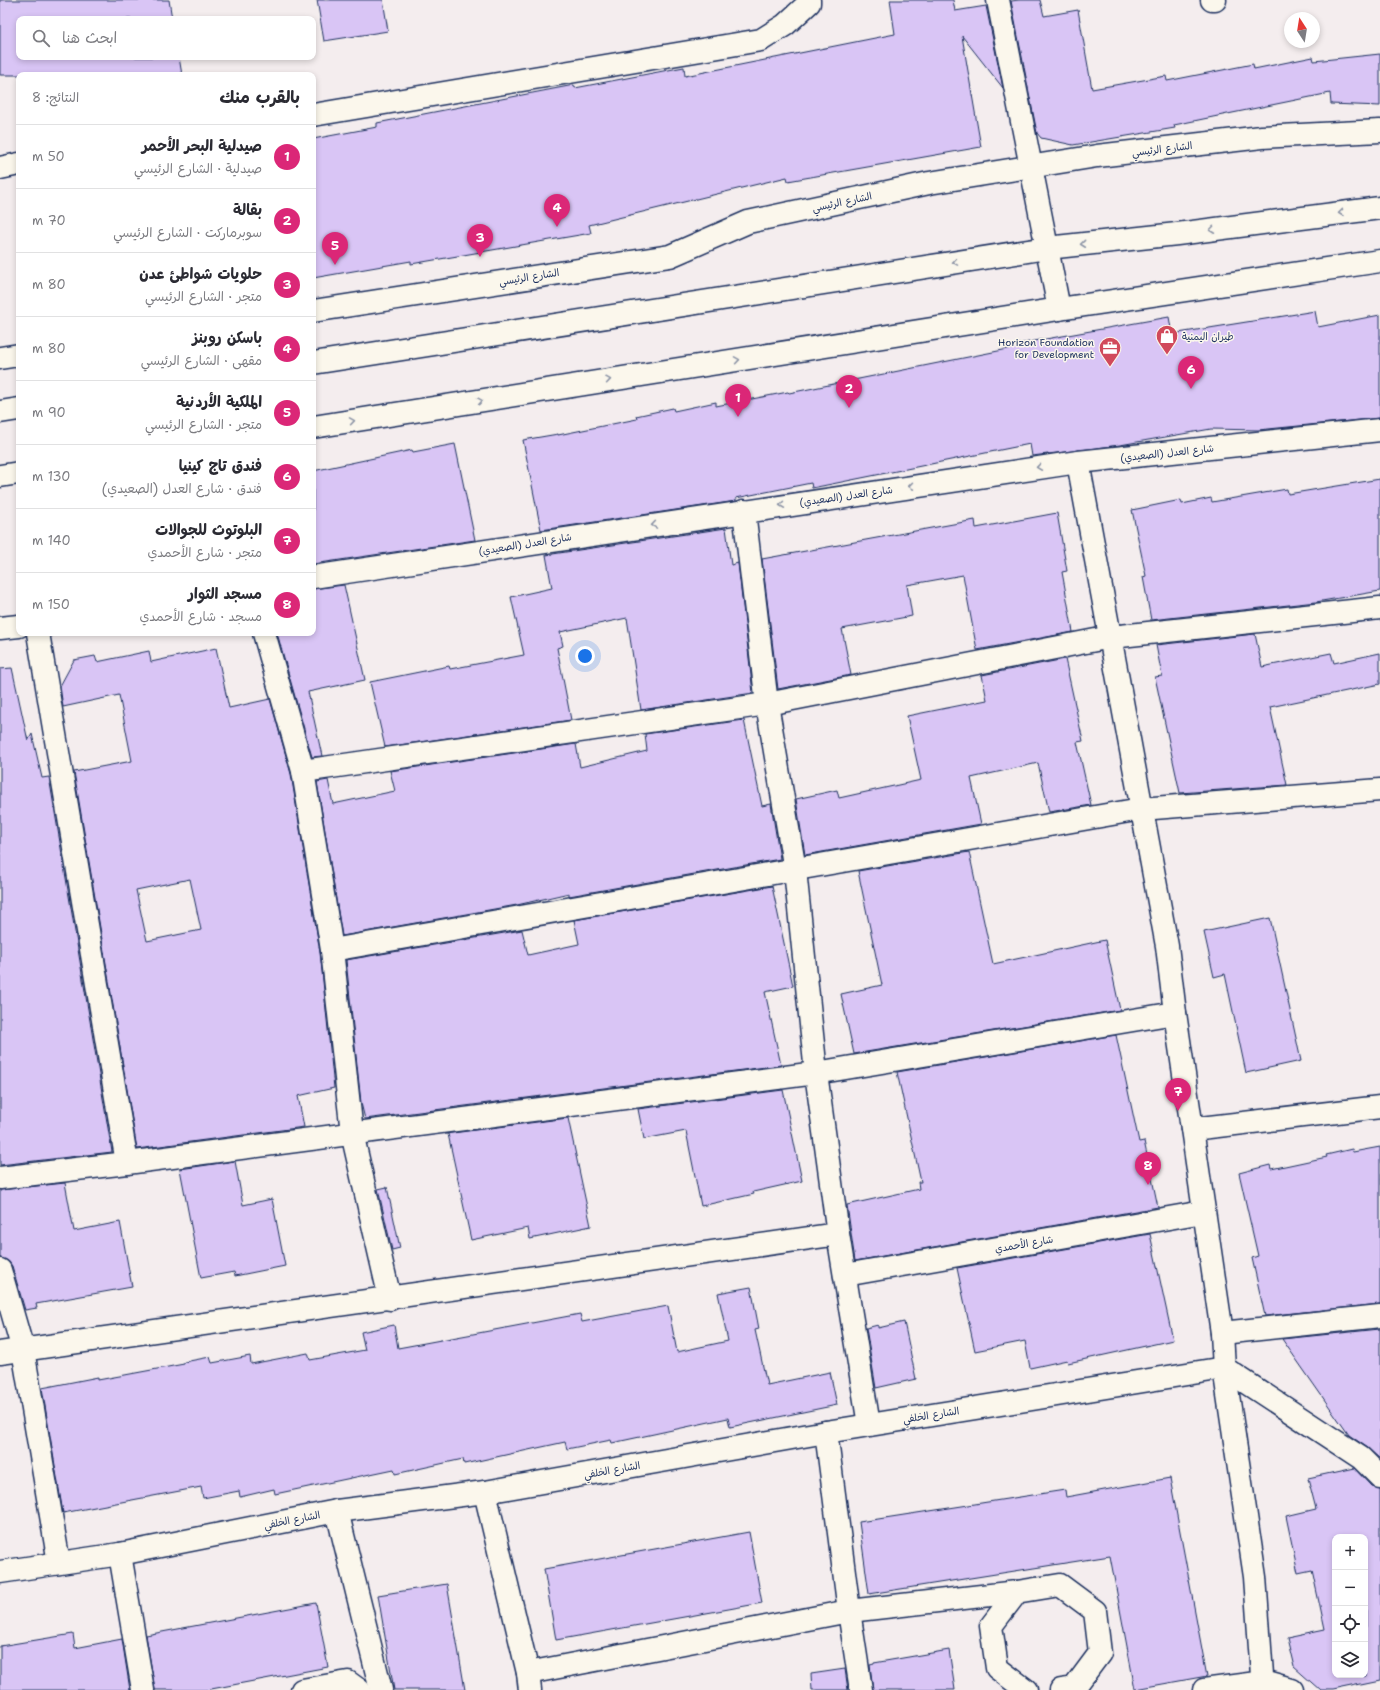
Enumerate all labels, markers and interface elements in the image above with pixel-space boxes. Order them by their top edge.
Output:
north arrow [1284,12,1320,48]
search box [16,16,316,60]
icon: search [30,27,52,49]
text: ابحث هنا [62,28,117,48]
text: بالقرب منك [220,86,300,108]
text: النتائج: 8 [32,89,79,106]
text: صيدلية البحر الأحمر [142,136,262,156]
street label: الشارع الرئيسي [1131,139,1193,162]
text: 50 m [32,148,65,165]
text: 1 [284,148,290,165]
text: صيدلية · الشارع الرئيسي [134,160,262,177]
street label: الشارع الرئيسي [811,189,874,218]
pin: 4 [544,194,570,227]
text: بقالة [233,200,262,220]
one-way arrow [1338,208,1344,217]
text: 70 m [32,212,66,229]
text: 2 [282,212,292,229]
text: سوبرماركت · الشارع الرئيسي [113,224,262,241]
pin: 3 [467,224,493,257]
one-way arrow [1209,225,1215,234]
pin: 5 [322,232,348,265]
one-way arrow [1080,239,1086,248]
one-way arrow [951,257,958,266]
text: حلويات شواطئ عدن [139,264,262,284]
street label: الشارع الرئيسي [498,266,561,291]
text: 80 m [32,276,66,293]
text: 3 [282,276,292,293]
text: متجر · الشارع الرئيسي [145,288,262,305]
shop icon: طيران اليمنية [1154,323,1180,356]
text: باسكن روبنز [192,328,262,348]
place label: طيران اليمنية [1182,330,1234,343]
office icon: Horizon Foundation for Development [1097,335,1123,368]
place label: Horizon Foundation for Development [998,336,1094,361]
text: 80 m [32,340,66,357]
text: 4 [282,340,292,357]
text: مقهى · الشارع الرئيسي [141,352,262,369]
one-way arrow [734,356,740,365]
pin: 6 [1178,356,1204,389]
pin: 2 [836,375,862,408]
one-way arrow [605,377,611,385]
pin: 1 [725,384,751,417]
text: الملكية الأردنية [176,392,262,412]
one-way arrow [477,397,483,406]
text: 90 m [32,404,66,421]
text: 5 [283,404,291,421]
text: متجر · الشارع الرئيسي [145,416,262,433]
one-way arrow [348,417,355,426]
street label: شارع العدل (الصعيدي) [1119,442,1215,466]
text: فندق تاج كينيا [179,456,262,476]
one-way arrow [1036,462,1043,471]
text: 130 m [32,468,70,485]
text: 6 [282,468,292,485]
text: فندق · شارع العدل (الصعيدي) [102,480,262,497]
one-way arrow [908,481,914,490]
street label: شارع العدل (الصعيدي) [798,483,894,511]
one-way arrow [779,500,785,509]
text: البلوتوث للجوالات [155,520,262,540]
one-way arrow [651,520,657,529]
street label: شارع العدل (الصعيدي) [477,530,573,560]
text: 140 m [32,532,71,549]
text: 7 [282,532,292,549]
text: متجر · شارع الأحمدي [147,544,262,561]
text: مسجد الثوار [188,584,262,604]
text: 150 m [32,596,70,613]
text: 8 [282,596,292,613]
text: مسجد · شارع الأحمدي [140,608,262,625]
your location [575,646,595,666]
pin: 7 [1165,1078,1191,1111]
pin: 8 [1135,1152,1161,1185]
street label: شارع الأحمدي [994,1232,1055,1257]
street label: الشارع الخلفي [902,1404,961,1429]
street label: الشارع الخلفي [583,1459,642,1484]
street label: الشارع الخلفي [263,1508,322,1535]
map controls [1332,1534,1368,1678]
button: + [1332,1534,1368,1570]
button: − [1332,1570,1368,1606]
button: locate [1332,1606,1368,1642]
button: layers [1332,1642,1368,1678]

